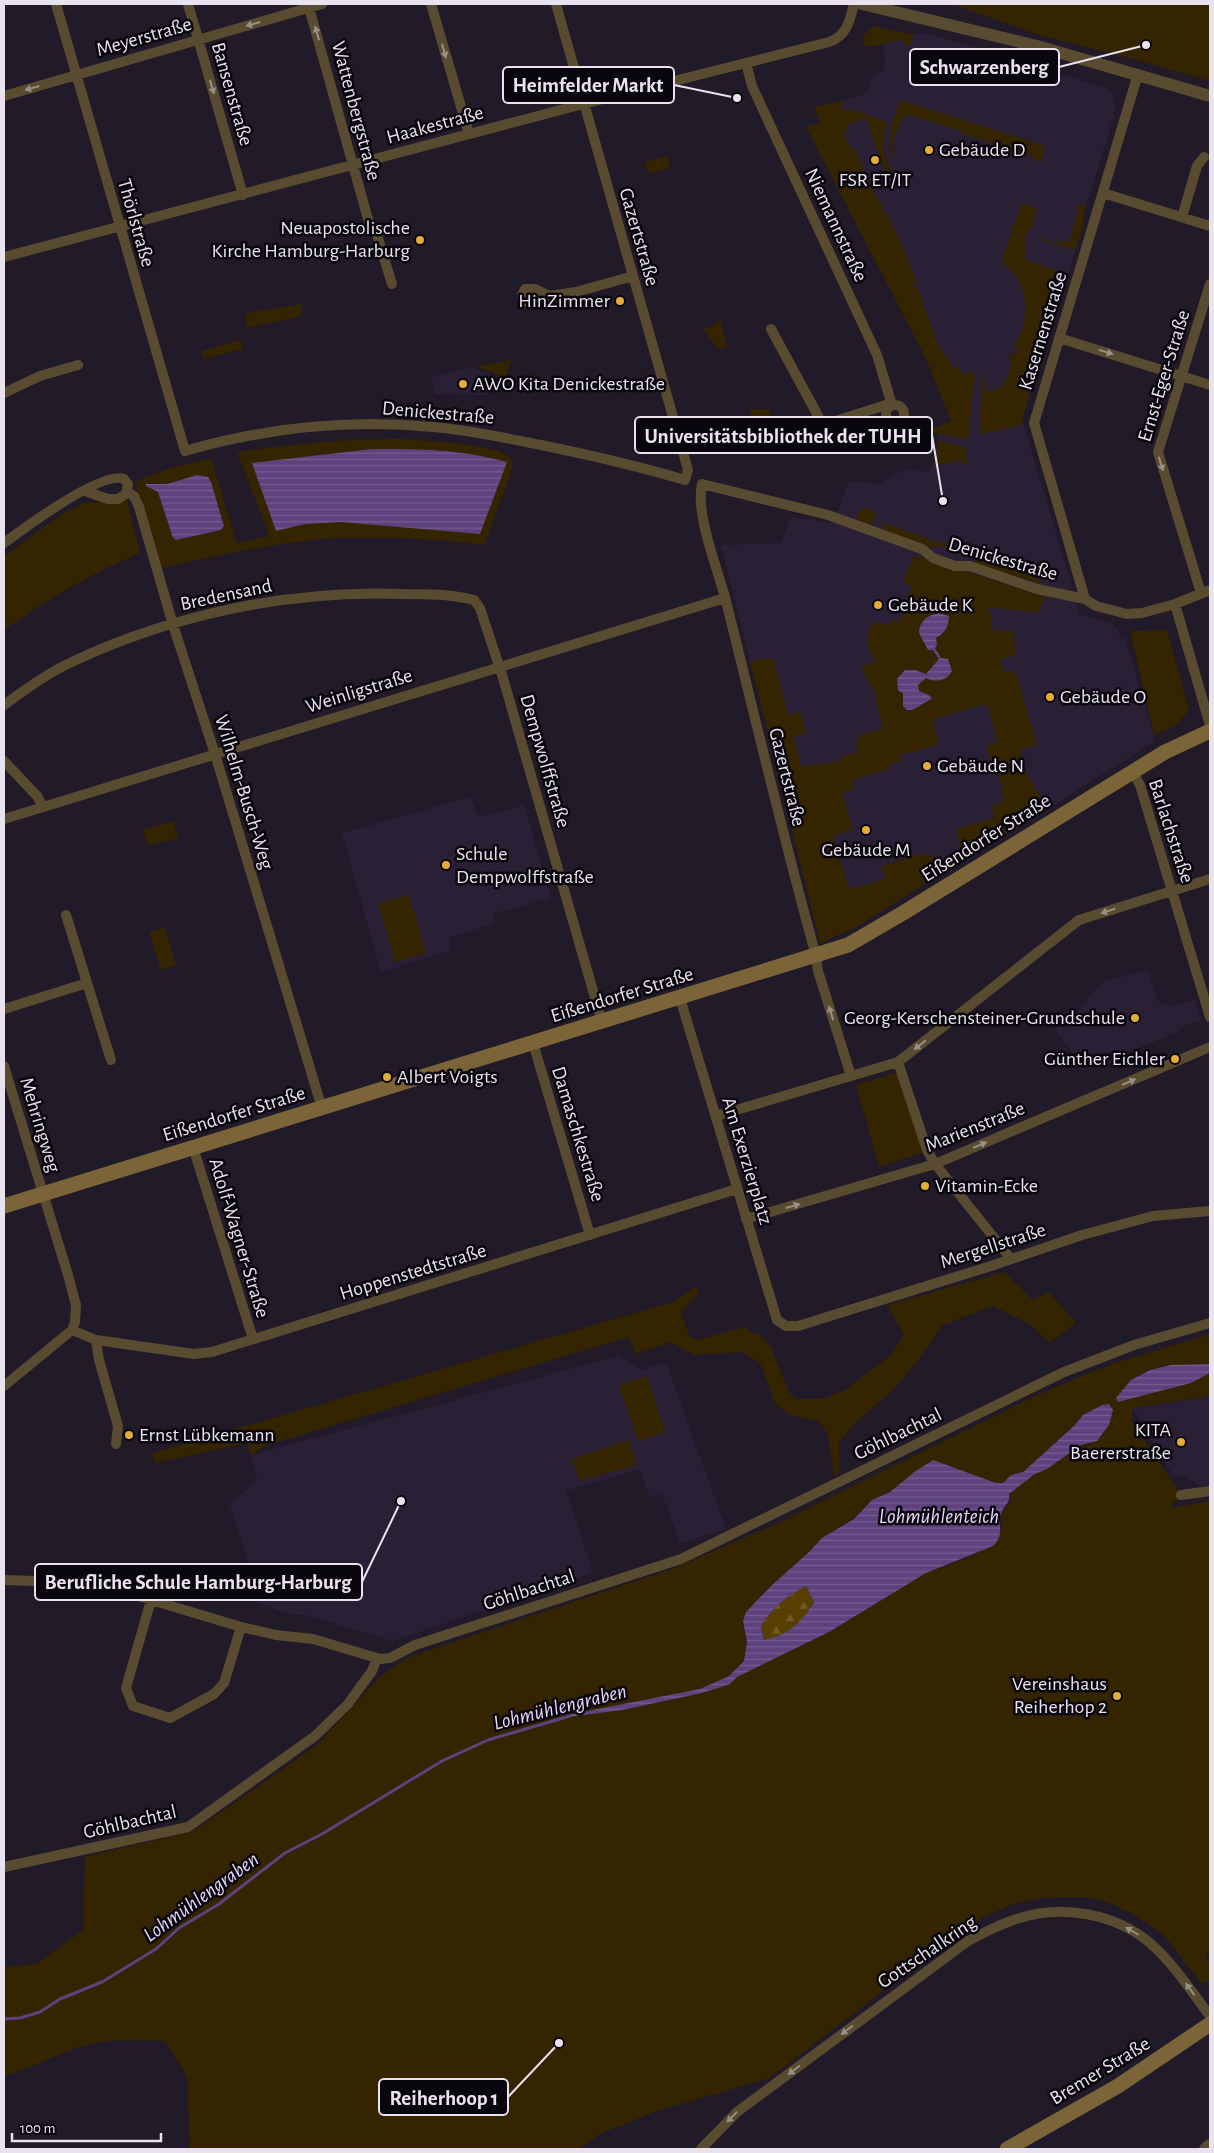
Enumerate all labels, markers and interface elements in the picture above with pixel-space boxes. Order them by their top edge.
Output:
street label: Meyerstraße [94,14,194,60]
one-way arrow [245,20,261,28]
one-way arrow [312,26,320,41]
street label: Wattenbergstraße [328,39,384,183]
street label: Bansenstraße [208,40,256,148]
one-way arrow [441,43,449,58]
callout: Schwarzenberg [910,49,1059,85]
text: Schwarzenberg [919,57,1049,78]
callout: Heimfelder Markt [503,67,674,103]
text: Heimfelder Markt [513,75,663,96]
one-way arrow [208,80,216,95]
one-way arrow [24,84,39,92]
street label: Haakestraße [384,102,486,148]
place label: Gebäude D [939,140,1025,160]
marker: Gebäude D [923,144,935,156]
marker: FSR ET/IT [869,154,881,166]
street label: Niemannstraße [801,165,871,285]
place label: FSR ET/IT [839,170,911,190]
street label: Thörlstraße [114,177,158,269]
street label: Gazertstraße [616,186,662,288]
place label: Neuapostolische Kirche Hamburg-Harburg [212,218,410,261]
marker: Neuapostolische Kirche Hamburg-Harburg [414,234,426,246]
street label: Kasernenstraße [1016,270,1070,392]
place label: HinZimmer [518,291,611,311]
marker: HinZimmer [614,295,626,307]
street label: Ernst-Eger-Straße [1134,308,1194,444]
one-way arrow [1099,349,1114,357]
place label: AWO Kita Denickestraße [473,374,665,394]
marker: AWO Kita Denickestraße [457,378,469,390]
street label: Denickestraße [381,398,495,428]
callout: Universitätsbibliothek der TUHH [635,417,932,453]
text: Universitätsbibliothek der TUHH [644,426,922,447]
one-way arrow [1158,457,1166,472]
street label: Denickestraße [946,534,1060,584]
street label: Bredensand [178,576,274,614]
place label: Gebäude K [888,595,972,615]
marker: Gebäude K [872,599,884,611]
street label: Weinligstraße [303,665,415,717]
place label: Gebäude O [1060,687,1146,707]
marker: Gebäude O [1044,691,1056,703]
street label: Dempwolffstraße [516,692,574,830]
street label: Wilhelm-Busch-Weg [211,712,277,872]
street label: Gazertstraße [765,726,809,828]
place label: Gebäude N [937,756,1024,776]
marker: Gebäude N [921,760,933,772]
street label: Barlachstraße [1145,777,1197,885]
street label: Eißendorfer Straße [918,790,1054,886]
marker: Gebäude M [860,824,872,836]
place label: Gebäude M [821,840,911,860]
place label: Schule Dempwolffstraße [456,844,594,887]
marker: Schule Dempwolffstraße [440,859,452,871]
one-way arrow [1100,907,1115,915]
street label: Eißendorfer Straße [548,964,696,1026]
one-way arrow [827,1005,834,1020]
place label: Georg-Kerschensteiner-Grundschule [844,1008,1125,1028]
marker: Georg-Kerschensteiner-Grundschule [1129,1012,1141,1024]
one-way arrow [913,1040,927,1050]
place label: Günther Eichler [1044,1049,1166,1069]
marker: Günther Eichler [1169,1053,1181,1065]
street label: Damaschkestraße [548,1064,608,1204]
place label: Albert Voigts [397,1067,498,1087]
marker: Albert Voigts [381,1071,393,1083]
street label: Mehringweg [16,1075,64,1175]
one-way arrow [1122,1077,1136,1085]
street label: Eißendorfer Straße [160,1083,308,1145]
street label: Am Exerzierplatz [718,1095,776,1227]
street label: Marienstraße [923,1098,1027,1156]
one-way arrow [973,1140,987,1148]
street label: Adolf-Wagner-Straße [205,1156,273,1320]
place label: Vitamin-Ecke [935,1176,1038,1196]
marker: Vitamin-Ecke [919,1180,931,1192]
one-way arrow [785,1201,800,1209]
street label: Mergellstraße [938,1220,1048,1272]
street label: Hoppenstedtstraße [337,1240,489,1304]
street label: Göhlbachtal [851,1404,945,1464]
place label: KITA Baererstraße [1070,1420,1171,1463]
place label: Ernst Lübkemann [139,1425,275,1445]
marker: Ernst Lübkemann [123,1429,135,1441]
marker: KITA Baererstraße [1175,1436,1187,1448]
water label: Lohmühlenteich [879,1506,999,1527]
callout: Berufliche Schule Hamburg-Harburg [35,1564,362,1600]
street label: Göhlbachtal [481,1566,577,1614]
text: Berufliche Schule Hamburg-Harburg [45,1572,352,1593]
place label: Vereinshaus Reiherhop 2 [1012,1674,1107,1717]
water label: Lohmühlengraben [491,1680,629,1734]
marker: Vereinshaus Reiherhop 2 [1111,1690,1123,1702]
street label: Göhlbachtal [82,1802,178,1842]
water label: Lohmühlengraben [140,1848,262,1946]
street label: Gottschalkring [874,1912,980,1992]
one-way arrow [1124,1927,1139,1935]
one-way arrow [1185,1982,1195,1995]
one-way arrow [841,2025,854,2036]
street label: Bremer Straße [1047,2033,1153,2109]
one-way arrow [787,2065,801,2075]
callout: Reiherhoop 1 [379,2079,508,2115]
text: Reiherhoop 1 [390,2088,498,2109]
scale bar [12,2110,161,2142]
one-way arrow [726,2111,738,2123]
text: 100 m [20,2121,55,2136]

